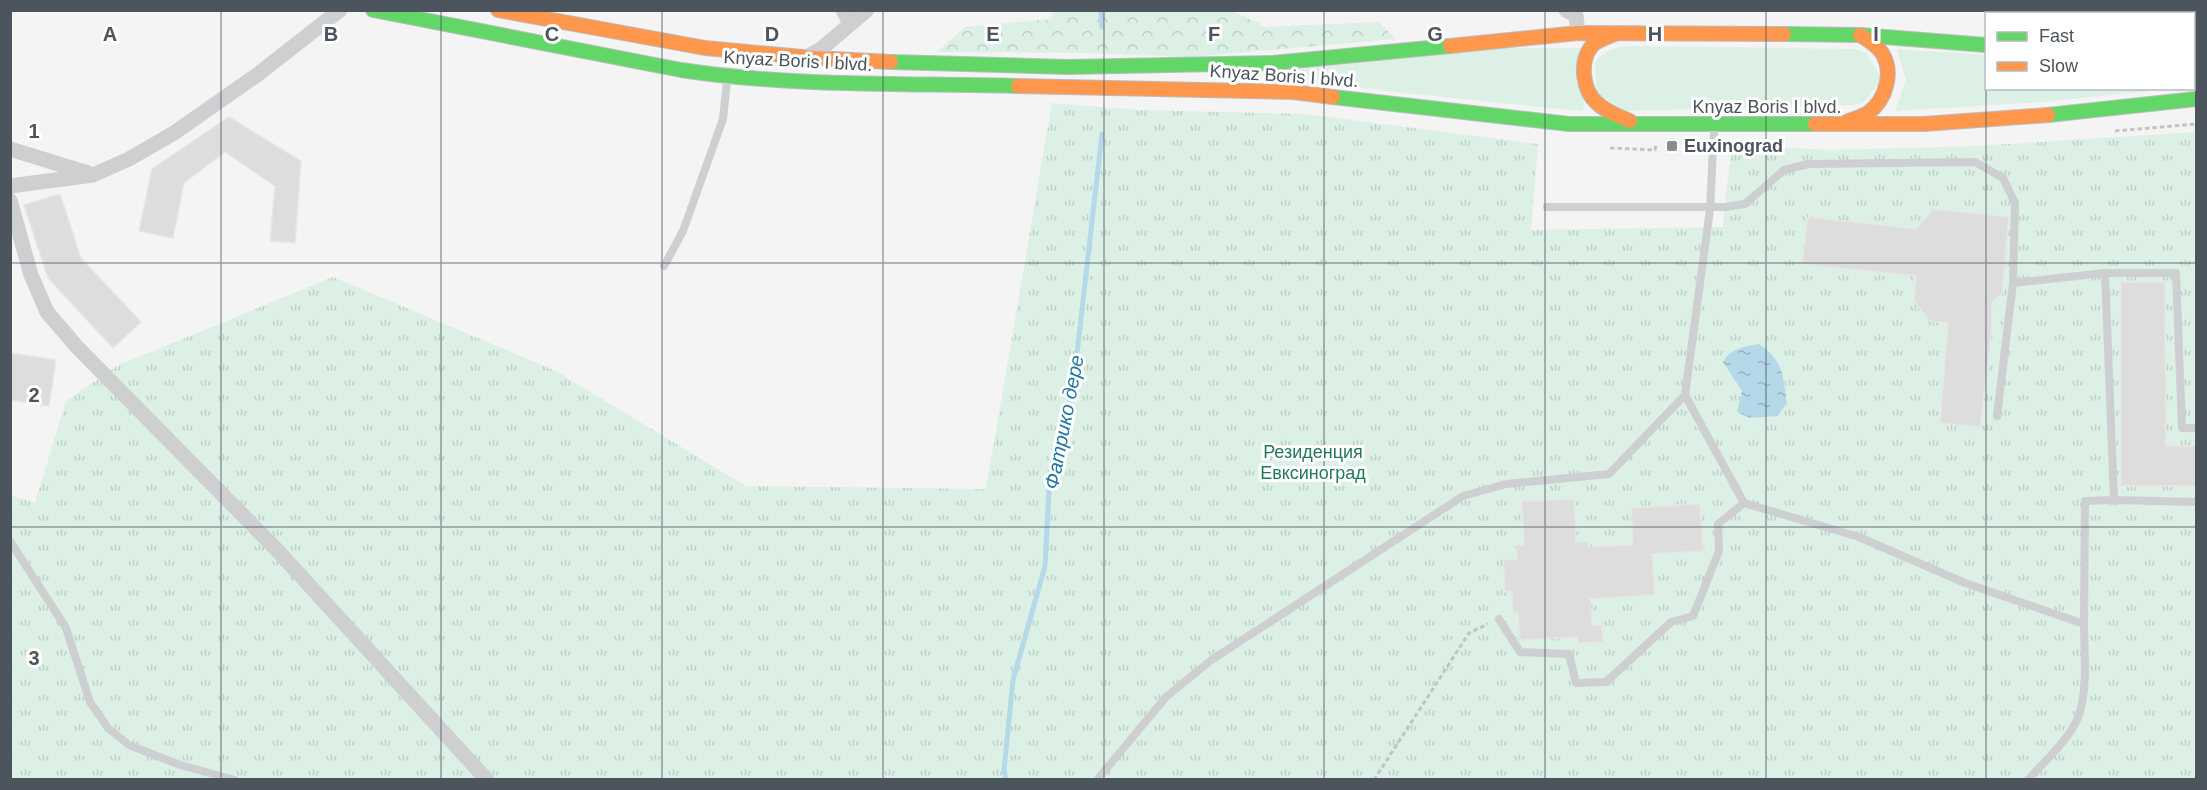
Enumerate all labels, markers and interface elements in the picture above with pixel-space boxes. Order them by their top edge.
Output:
legend [1985,12,2195,90]
text: A [103,23,117,45]
text: B [324,23,338,45]
text: C [545,23,559,45]
text: D [765,23,779,45]
text: E [986,23,1000,45]
text: F [1208,23,1220,45]
text: G [1427,23,1443,45]
text: H [1648,23,1662,45]
text: I [1873,23,1879,45]
text: Fast [2039,26,2074,46]
street label: Knyaz Boris I blvd. [723,47,873,75]
text: Slow [2039,56,2079,76]
street label: Knyaz Boris I blvd. [1209,61,1359,91]
street label: Knyaz Boris I blvd. [1692,97,1842,117]
text: 1 [28,120,40,142]
place label: Euxinograd [1684,136,1783,156]
marker: Euxinograd [1665,139,1679,153]
water label: Фатрико дере [1040,353,1088,491]
text: 2 [28,384,40,406]
park label: Резиденция Евксиноград [1260,442,1366,483]
text: 3 [28,647,40,669]

